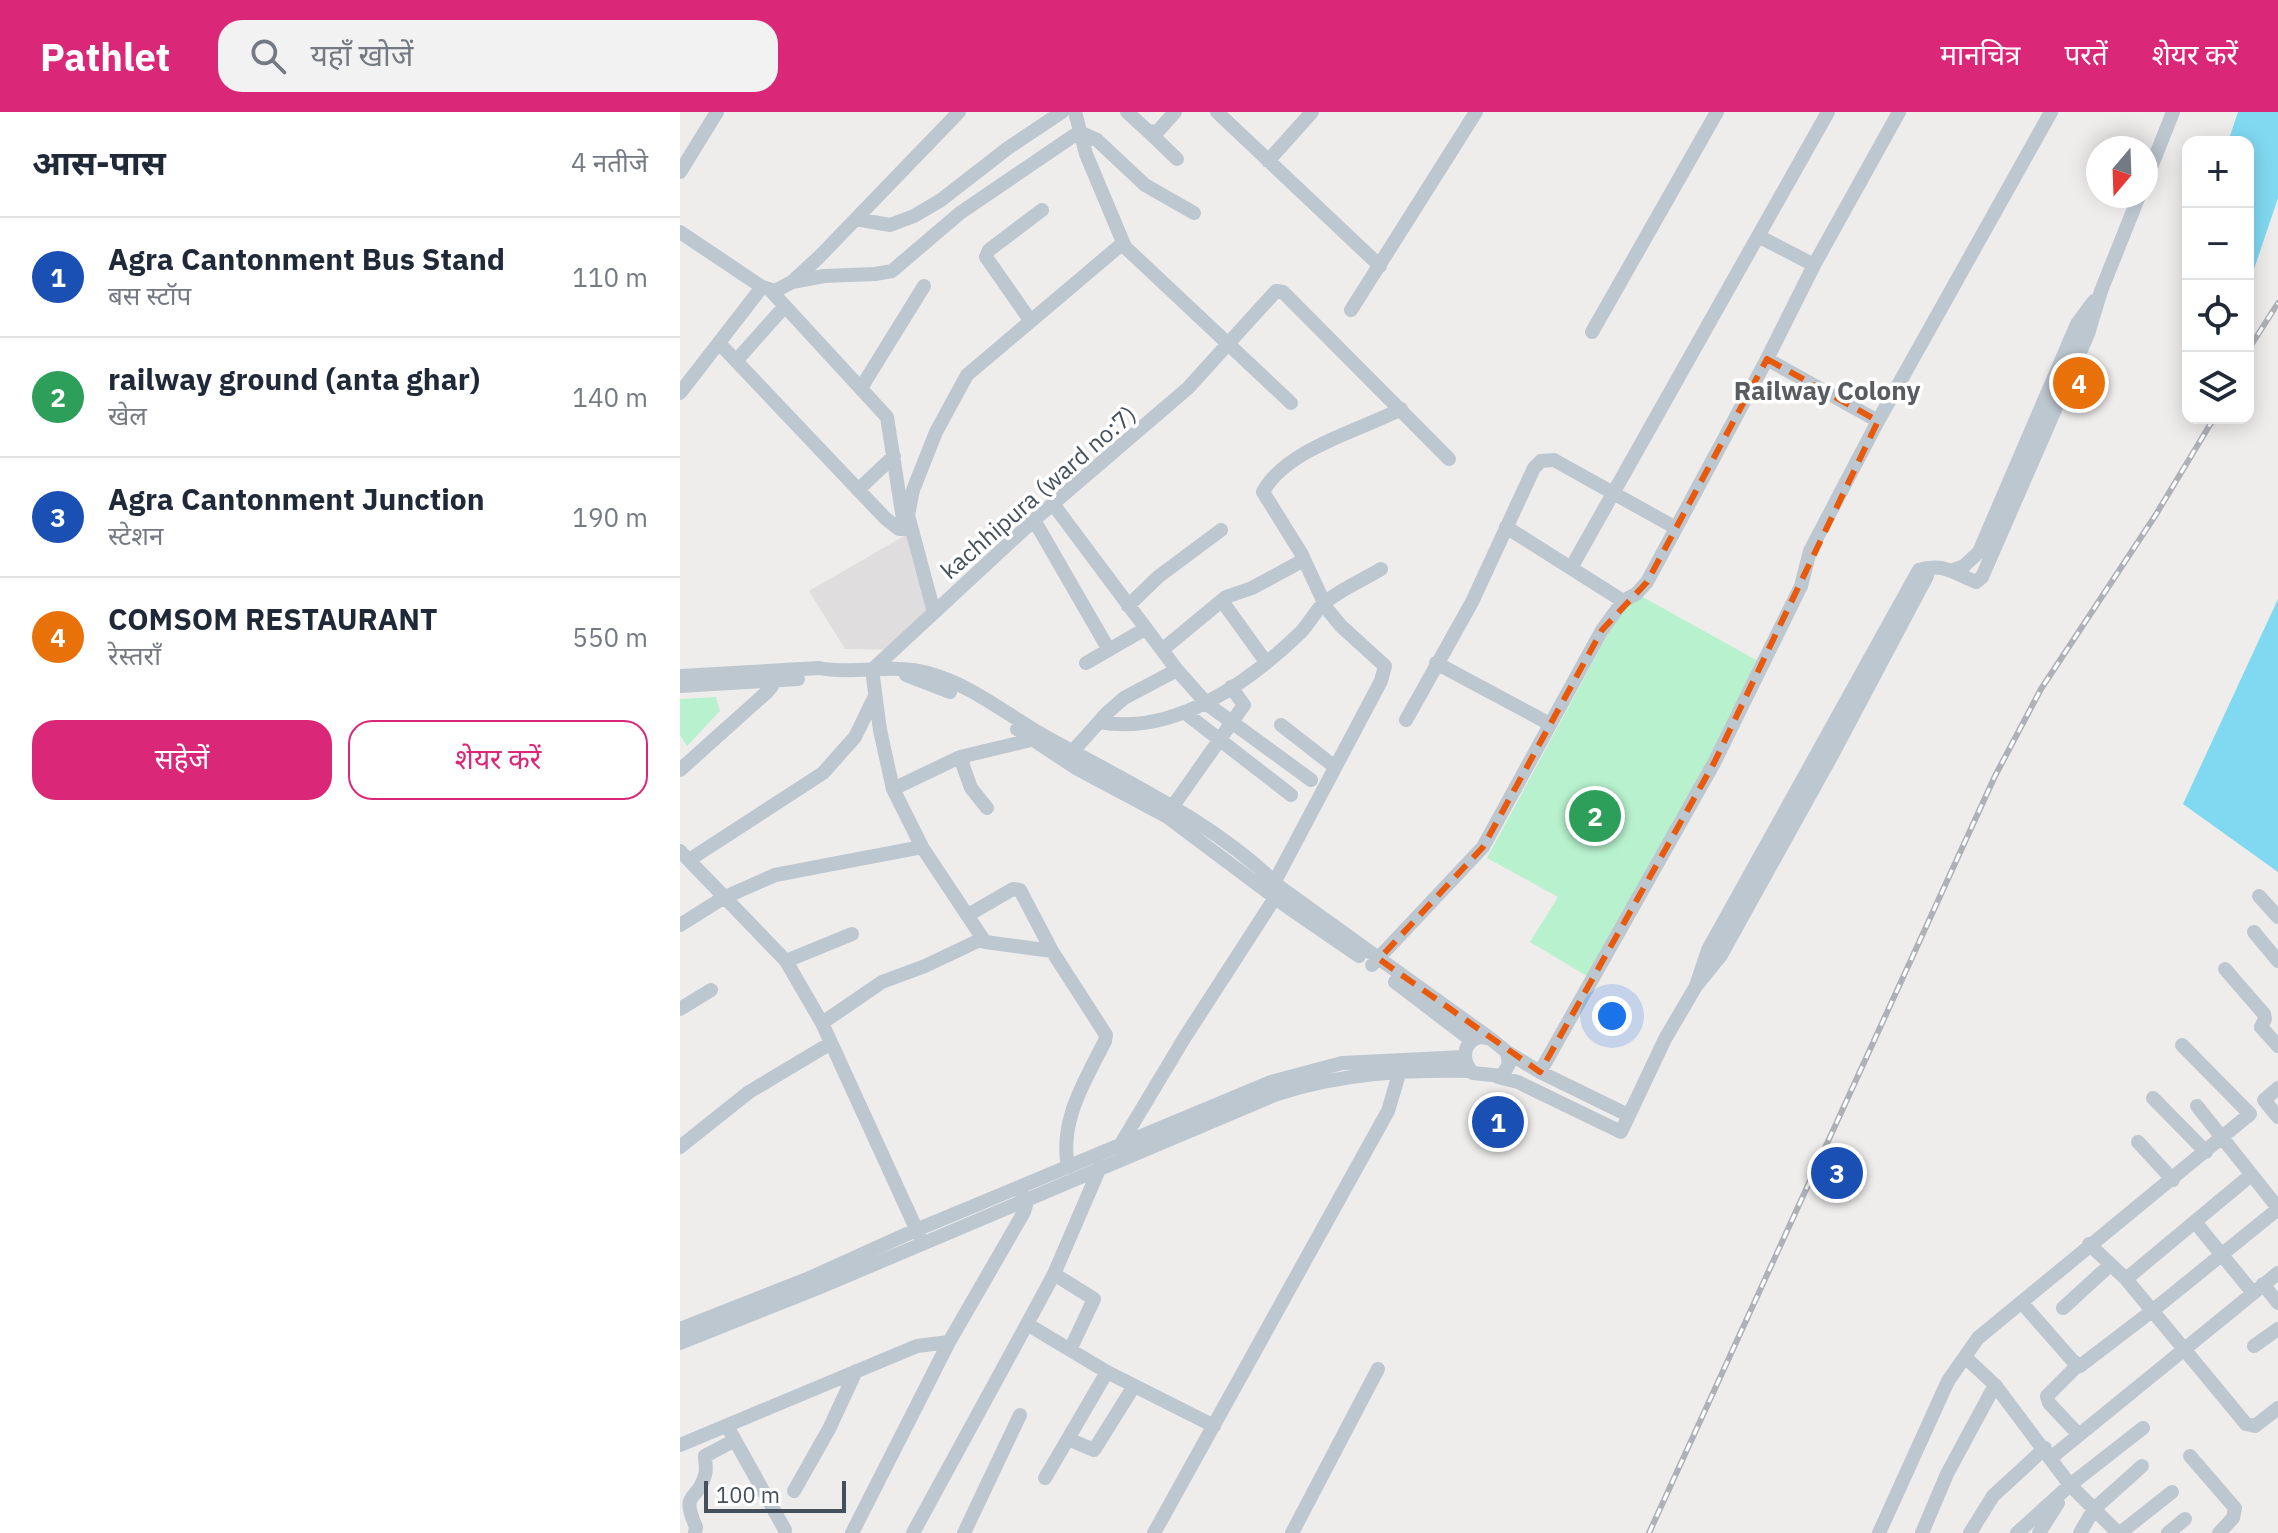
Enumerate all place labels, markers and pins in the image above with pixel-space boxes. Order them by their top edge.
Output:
pin: 4 [2053,353,2105,413]
pin: 2 [1569,786,1621,846]
pin: 1 [1472,1092,1524,1152]
pin: 3 [1811,1143,1863,1203]

